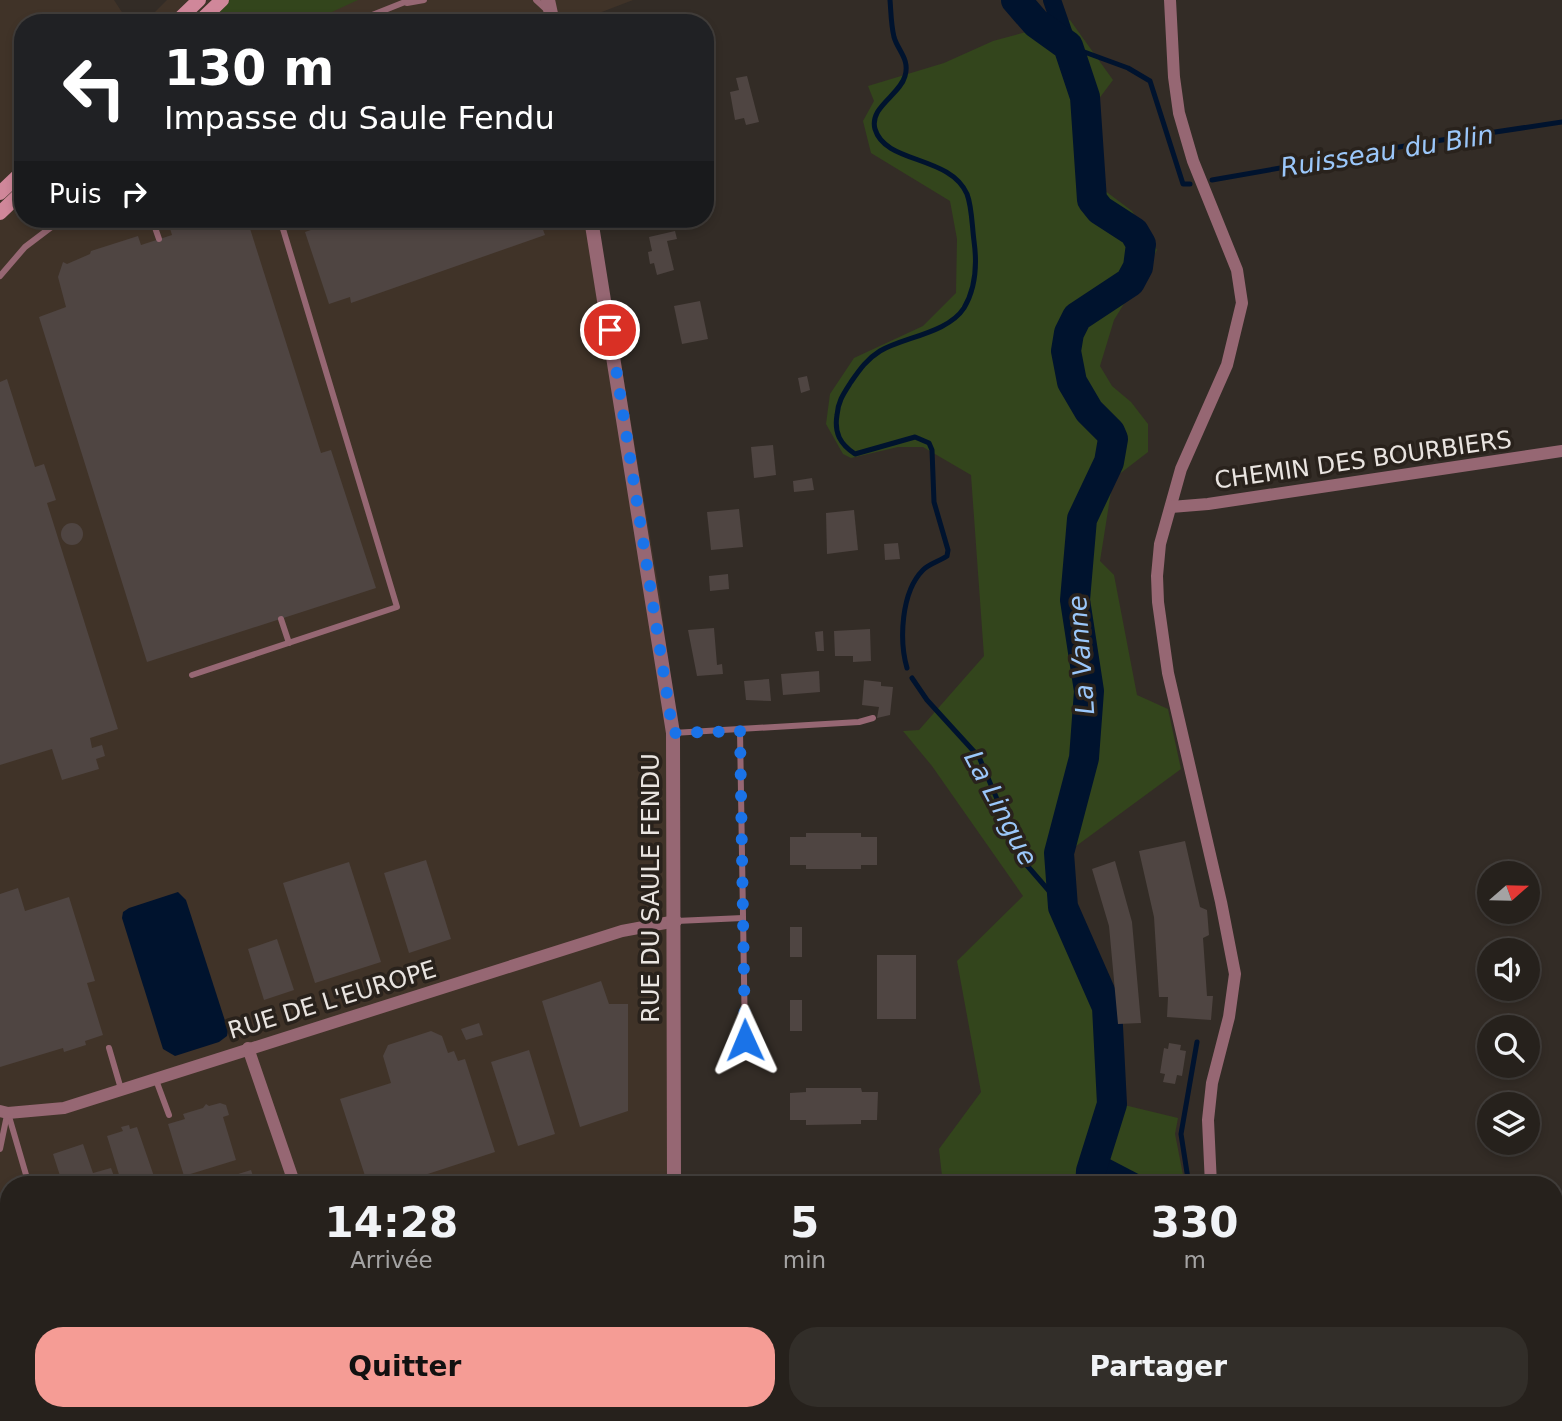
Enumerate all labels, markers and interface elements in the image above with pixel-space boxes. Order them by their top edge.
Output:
text: 130 m [164,40,334,97]
icon: left [49,42,140,133]
text: Impasse du Saule Fendu [164,99,555,137]
water label: Ruisseau du Blin [1278,119,1496,183]
icon: right [115,175,153,213]
text: Puis [49,179,101,209]
pin [580,300,640,360]
icon: arrive [591,311,629,349]
street label: CHEMIN DES BOURBIERS [1213,425,1513,495]
water label: La Vanne [1062,594,1100,716]
water label: La Lingue [958,745,1044,871]
street label: RUE DU SAULE FENDU [637,753,665,1023]
north arrow [1477,861,1540,924]
map controls [1477,861,1540,1155]
button: sound [1477,938,1540,1001]
street label: RUE DE L'EUROPE [225,955,439,1045]
position arrow [708,1003,782,1077]
button: search [1477,1015,1540,1078]
button: layers [1477,1092,1540,1155]
text: 14:28 [325,1198,458,1247]
text: 5 [790,1198,819,1247]
text: 330 [1151,1198,1238,1247]
text: Arrivée [350,1247,433,1273]
text: min [783,1247,826,1273]
text: m [1183,1247,1206,1273]
button: Quitter [35,1327,775,1407]
button: Partager [789,1327,1528,1407]

